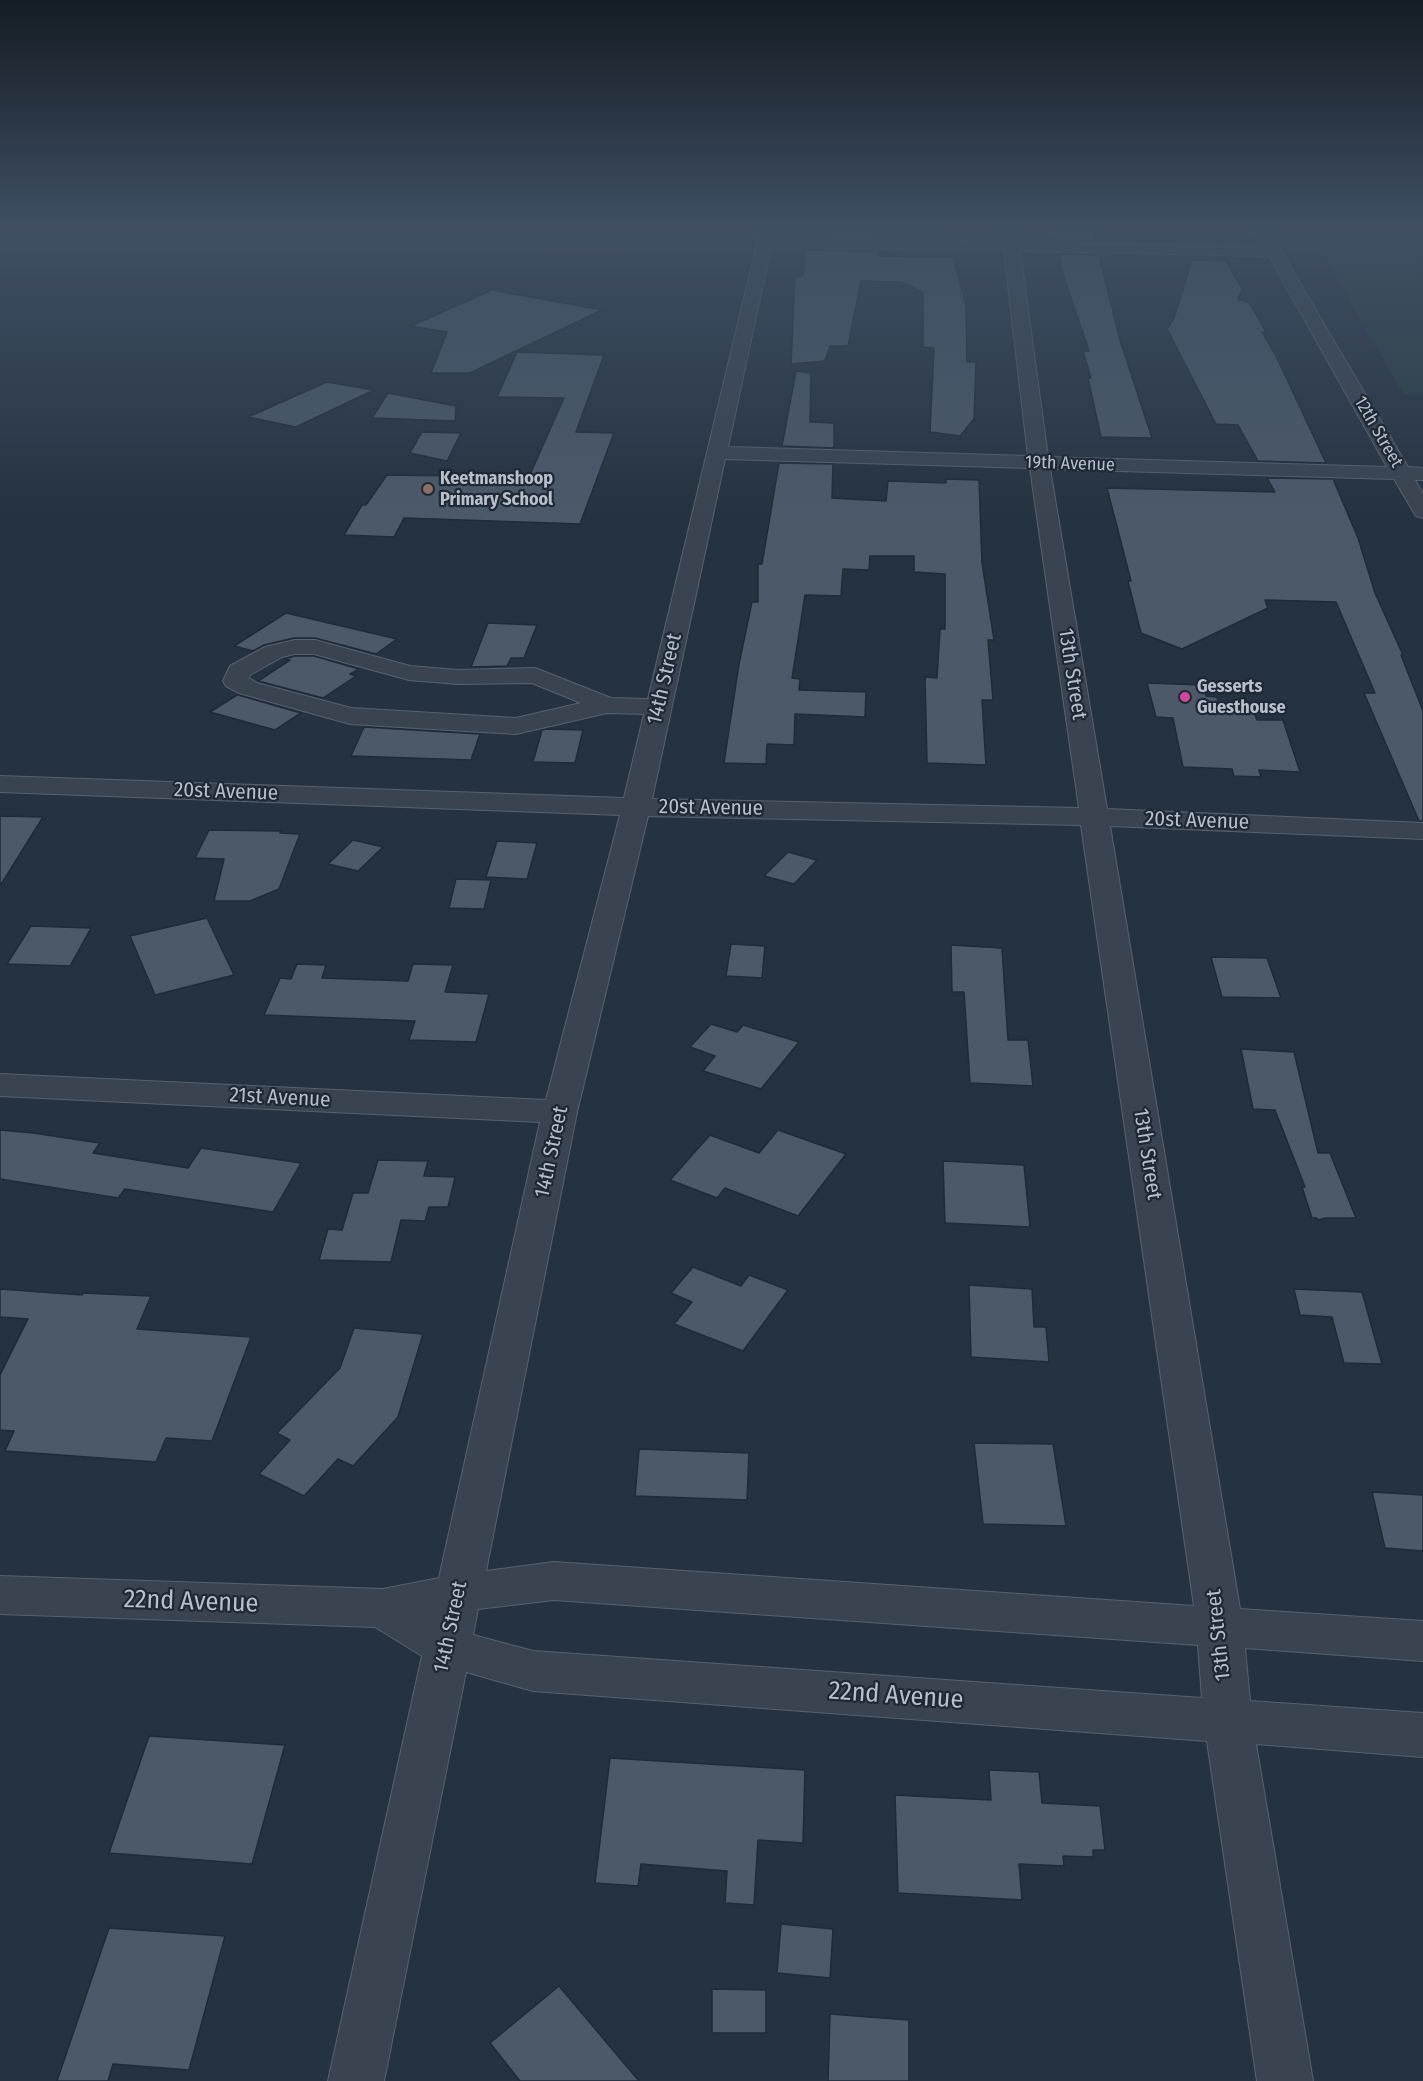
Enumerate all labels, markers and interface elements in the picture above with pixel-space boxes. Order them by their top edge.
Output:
street label: 12th Street [1349,392,1407,472]
street label: 19th Avenue [1025,452,1115,476]
place label: Keetmanshoop Primary School [440,468,553,510]
marker: Keetmanshoop Primary School [421,482,435,496]
street label: 13th Street [1052,627,1092,721]
street label: 14th Street [642,631,688,727]
place label: Gesserts Guesthouse [1197,676,1286,718]
marker: Gesserts Guesthouse [1178,690,1192,704]
street label: 20st Avenue [174,778,278,806]
street label: 20st Avenue [659,794,763,822]
street label: 20st Avenue [1145,807,1249,835]
street label: 21st Avenue [229,1083,331,1113]
street label: 14th Street [530,1104,574,1200]
street label: 13th Street [1127,1107,1167,1201]
street label: 14th Street [429,1579,473,1675]
street label: 22nd Avenue [123,1584,259,1620]
street label: 13th Street [1202,1588,1236,1682]
street label: 22nd Avenue [828,1676,964,1716]

